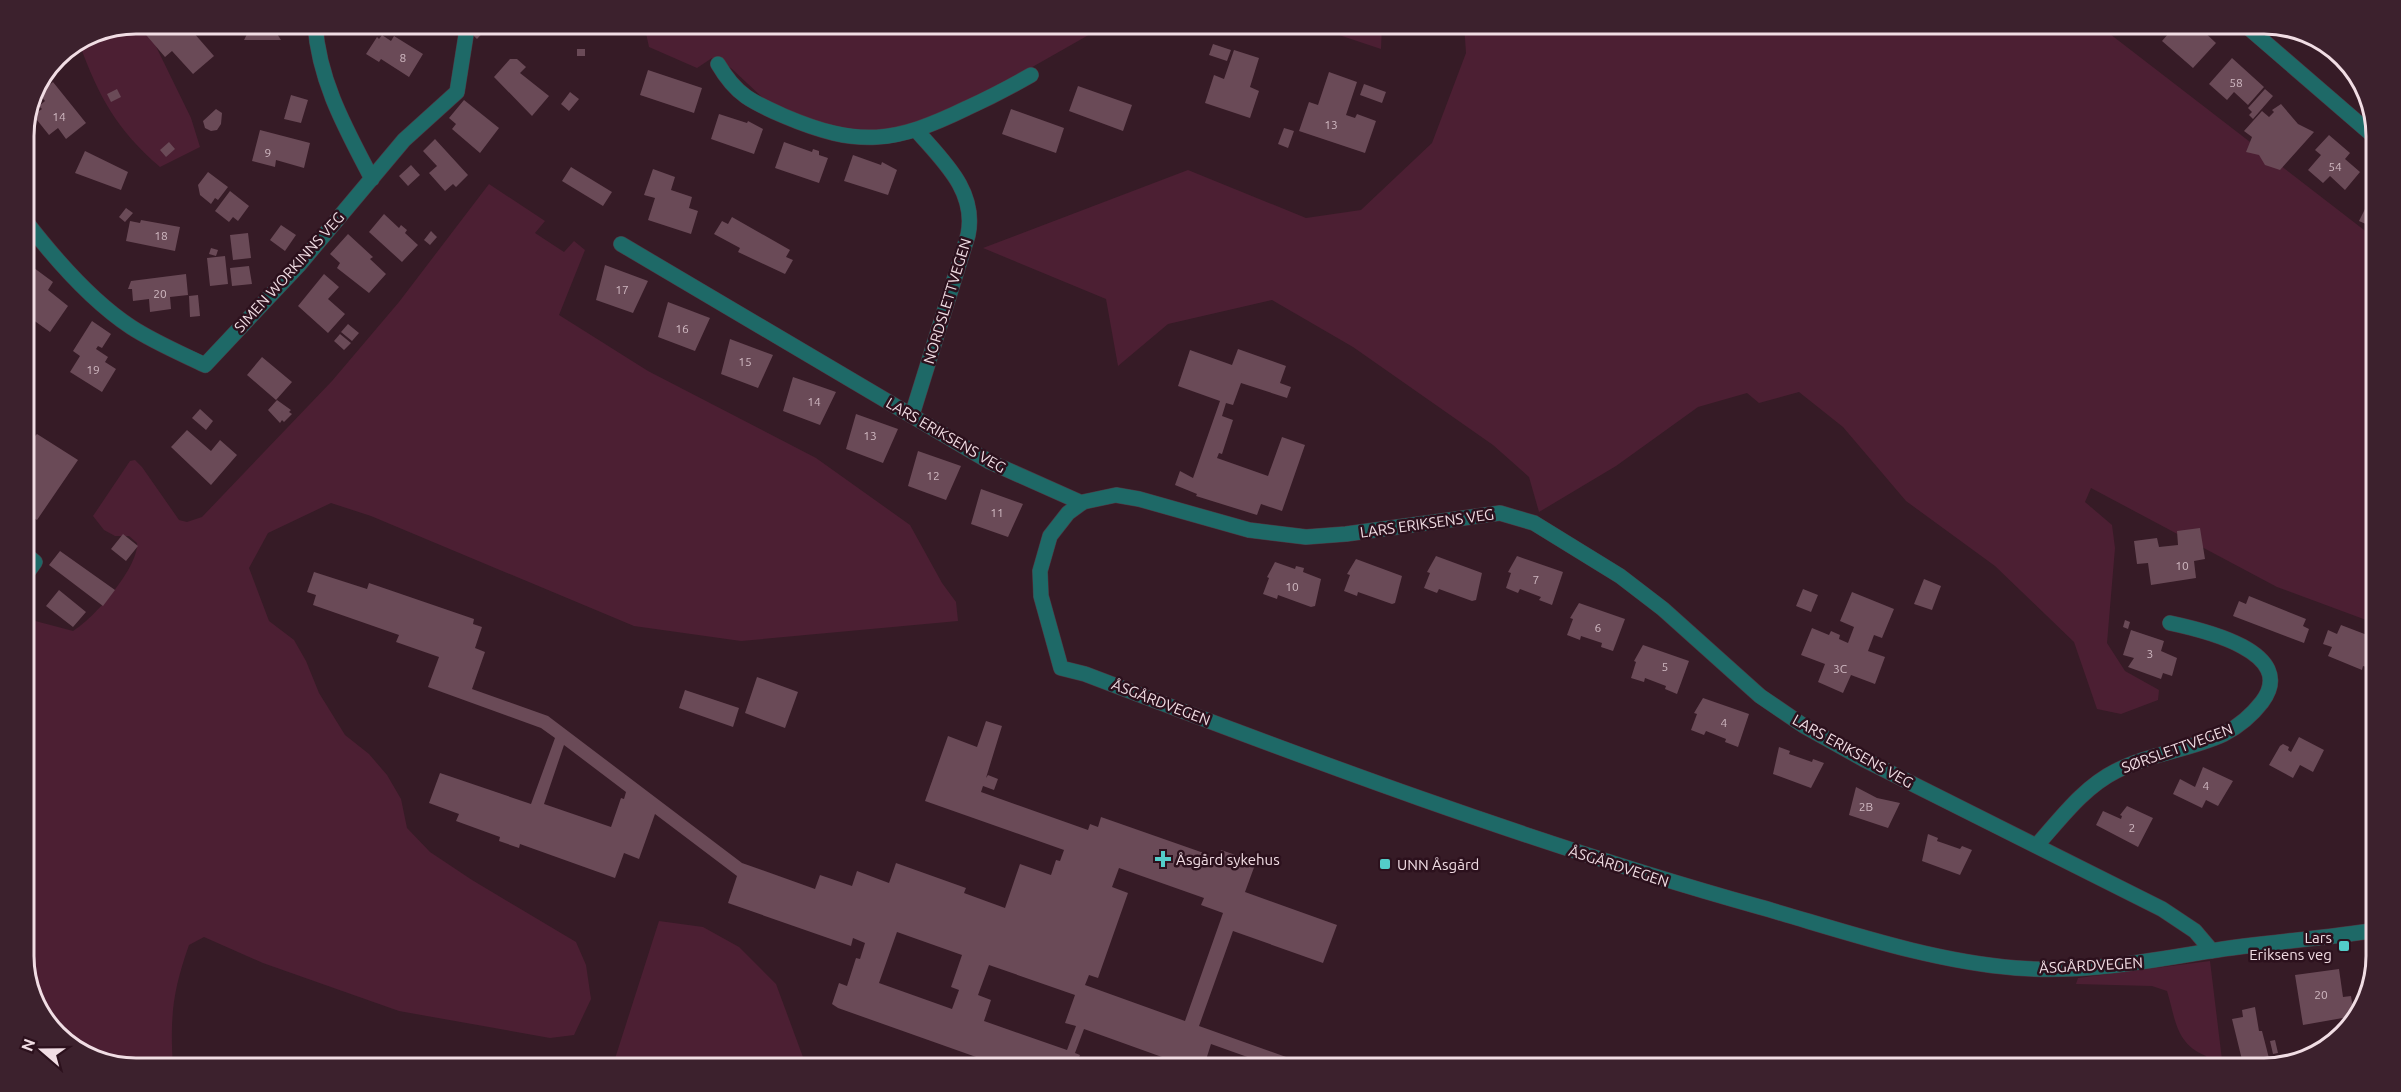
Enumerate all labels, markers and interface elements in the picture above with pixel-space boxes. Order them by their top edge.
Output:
house number: 8 [400,51,407,64]
house number: 58 [2229,76,2243,89]
house number: 14 [52,110,66,123]
house number: 13 [1324,118,1338,131]
house number: 9 [265,146,271,159]
house number: 54 [2328,160,2342,173]
street label: SIMEN WORKINNS VEG [231,209,347,335]
house number: 18 [154,229,168,242]
street label: NORDSLETTVEGEN [920,236,974,366]
house number: 17 [615,283,629,296]
house number: 20 [153,287,167,300]
house number: 16 [675,322,689,335]
house number: 15 [738,355,752,368]
house number: 19 [86,363,100,376]
street label: LARS ERIKSENS VEG [883,394,1009,476]
house number: 14 [807,395,821,408]
house number: 13 [863,429,877,442]
house number: 12 [926,469,940,482]
street label: LARS ERIKSENS VEG [1359,505,1495,541]
house number: 11 [990,506,1004,519]
house number: 10 [2175,559,2189,572]
house number: 7 [1533,573,1539,586]
house number: 10 [1285,580,1299,593]
house number: 6 [1595,621,1602,634]
house number: 3 [2147,647,2153,660]
house number: 5 [1662,660,1668,673]
house number: 3C [1833,662,1848,675]
street label: ÅSGÅRDVEGEN [1109,675,1213,729]
street label: LARS ERIKSENS VEG [1790,711,1916,791]
house number: 4 [1721,716,1728,729]
street label: SØRSLETTVEGEN [2119,720,2235,776]
house number: 4 [2203,779,2210,792]
house number: 2B [1859,800,1873,813]
house number: 2 [2129,821,2135,834]
street label: ÅSGÅRDVEGEN [1567,842,1671,890]
marker: Åsgård sykehus [1154,850,1172,868]
place label: Åsgård sykehus [1176,851,1280,868]
place label: UNN Åsgård [1397,856,1479,873]
marker: UNN Åsgård [1378,857,1392,871]
place label: Lars Eriksens veg [2249,929,2332,963]
marker: Lars Eriksens veg [2337,939,2351,953]
street label: ÅSGÅRDVEGEN [2039,954,2143,976]
house number: 20 [2314,988,2328,1001]
north arrow [12,1020,72,1080]
text: N [17,1036,38,1054]

